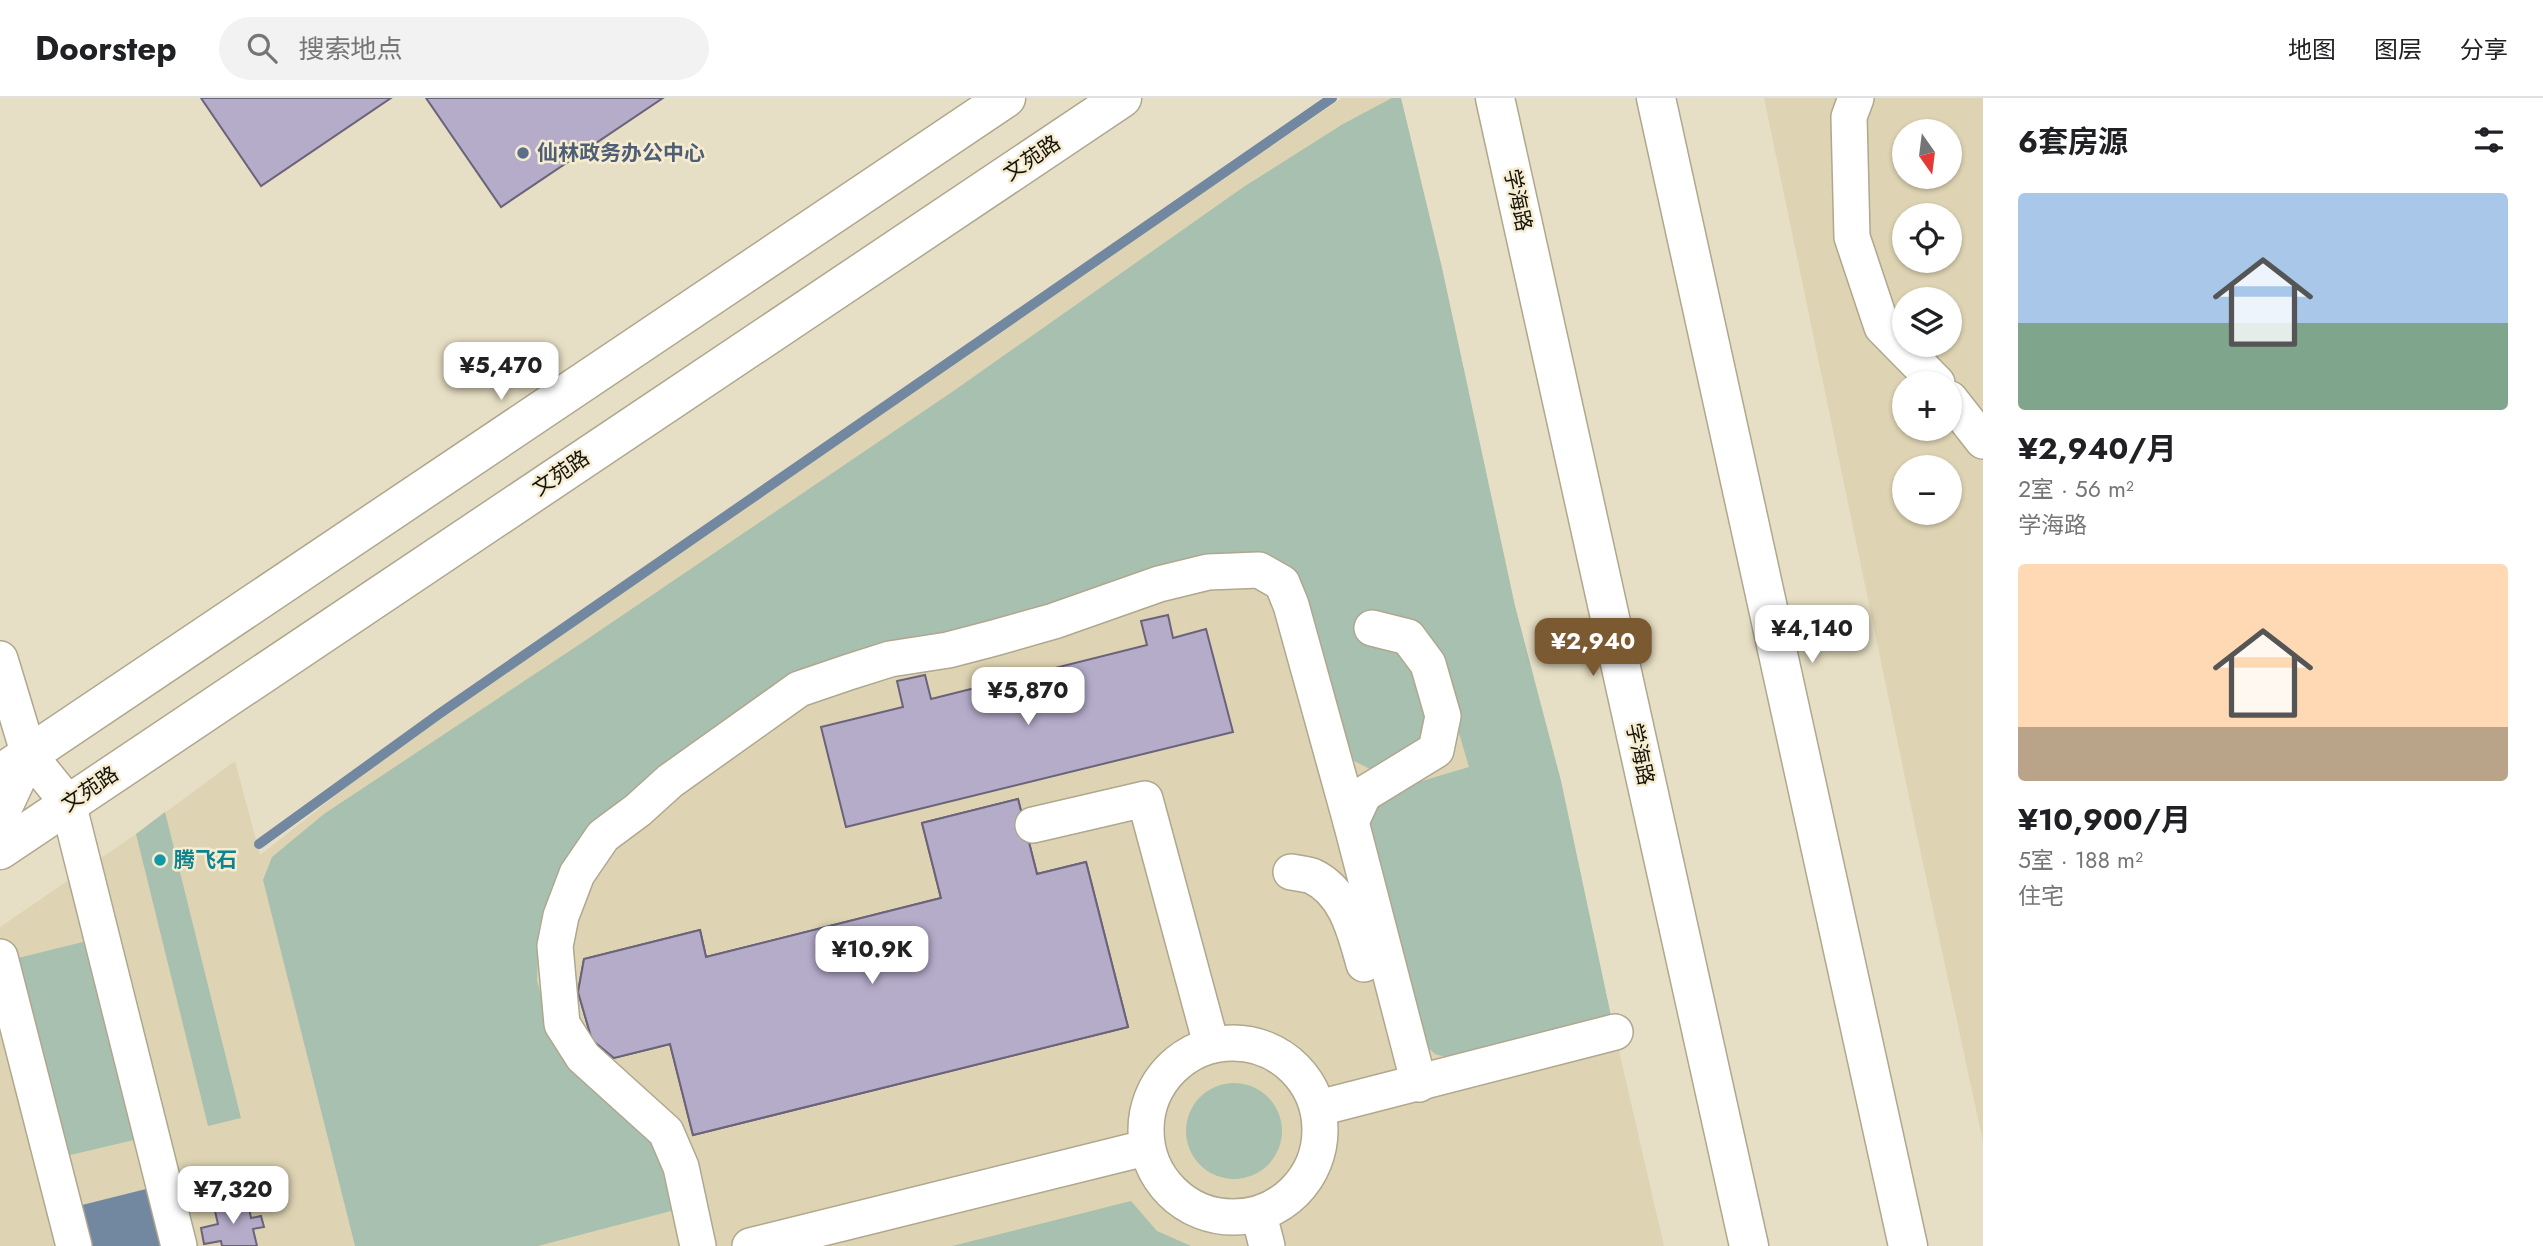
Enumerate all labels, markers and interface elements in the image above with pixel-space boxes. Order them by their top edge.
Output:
search box [219,17,709,80]
text: Doorstep [35,25,177,72]
icon: search [243,29,281,67]
text: 搜索地点 [299,30,403,68]
text: 地图 [2288,32,2336,67]
text: 图层 [2374,32,2422,67]
text: 分享 [2460,32,2508,67]
north arrow [1892,119,1962,189]
map controls [1892,119,1962,525]
text: 6套房源 [2018,120,2128,163]
icon: filters [2470,121,2508,159]
street label: 文苑路 [997,128,1067,188]
place label: 仙林政务办公中心 [537,138,705,168]
marker: 仙林政务办公中心 [515,145,531,161]
street label: 学海路 [1497,166,1539,234]
button: locate [1892,203,1962,273]
icon: home [2200,239,2326,365]
button: layers [1892,287,1962,357]
pin: ¥5,470 [444,342,558,402]
text: ¥5,470 [460,348,542,382]
button: + [1892,371,1962,441]
text: ¥2,940/月 [2018,427,2177,470]
street label: 文苑路 [526,443,596,503]
button: − [1892,455,1962,525]
text: 2室 · 56 m² [2018,472,2134,506]
text: 学海路 [2018,508,2087,542]
pin: ¥4,140 [1755,606,1869,665]
icon: home [2200,610,2326,736]
text: ¥4,140 [1771,611,1853,645]
pin: ¥2,940 [1536,618,1650,678]
text: ¥2,940 [1551,624,1635,658]
pin: ¥5,870 [971,668,1085,727]
text: ¥5,870 [988,673,1068,707]
street label: 学海路 [1619,720,1661,788]
street label: 文苑路 [55,759,125,819]
text: ¥10,900/月 [2018,798,2191,841]
text: 5室 · 188 m² [2018,843,2143,877]
place label: 腾飞石 [174,845,237,875]
marker: 腾飞石 [152,852,168,868]
text: 住宅 [2018,879,2064,913]
pin: ¥10.9K [815,926,929,986]
text: ¥10.9K [831,932,913,966]
pin: ¥7,320 [176,1166,290,1226]
text: ¥7,320 [193,1172,273,1206]

